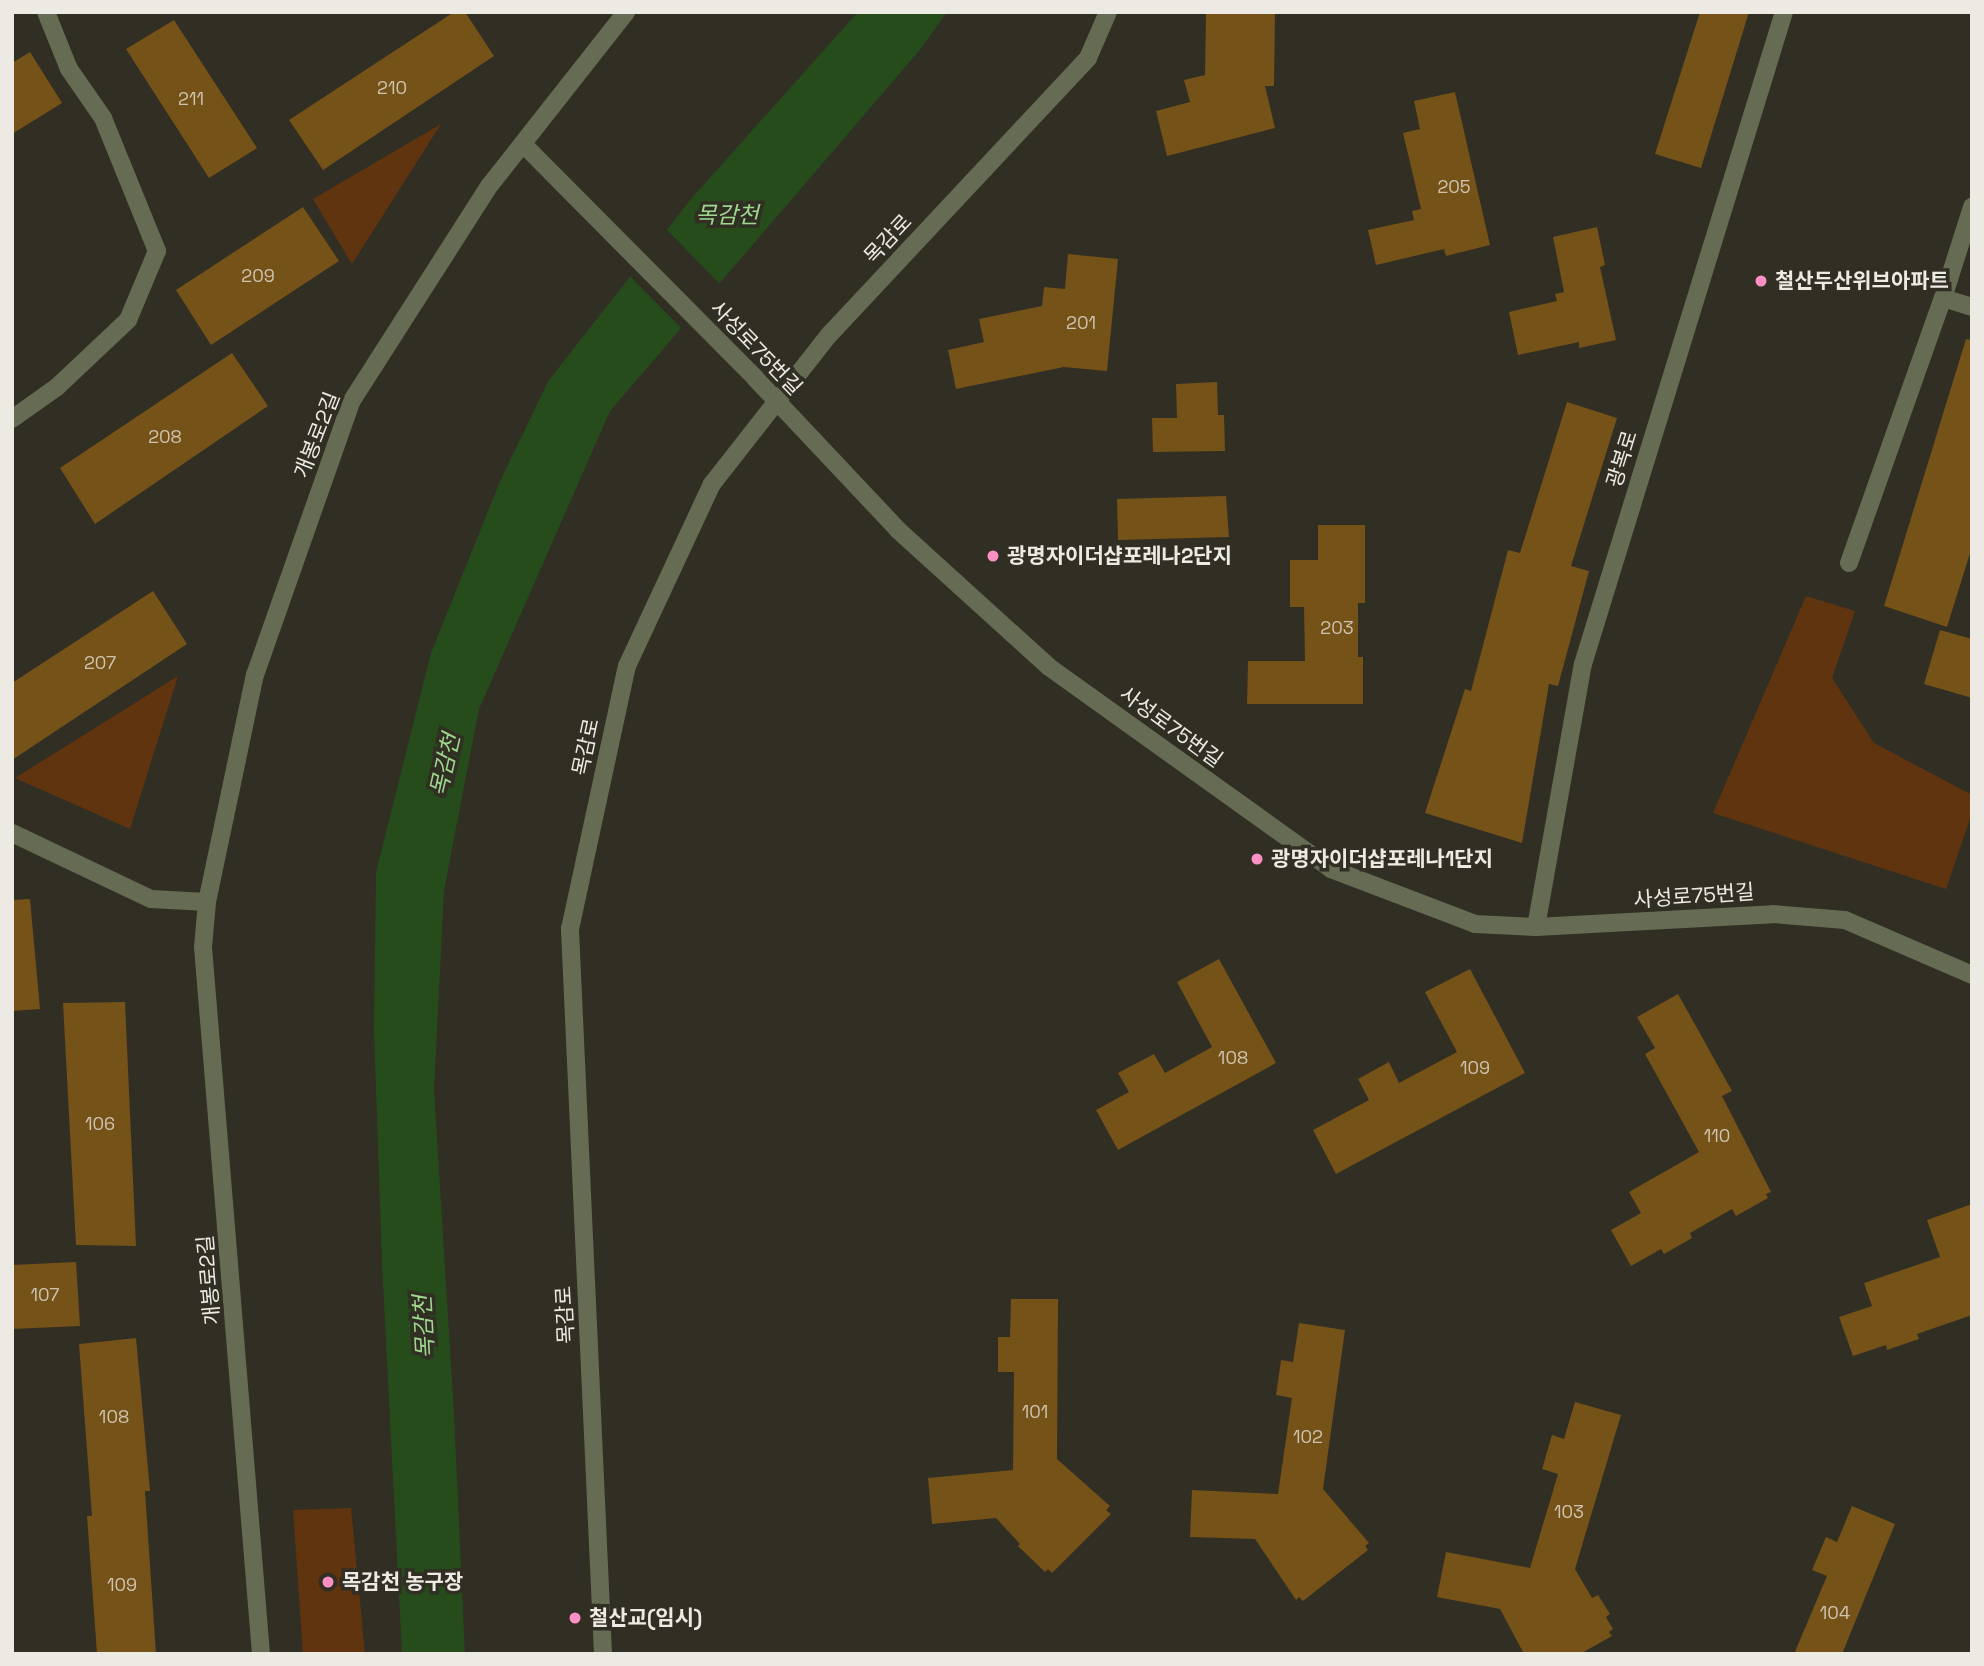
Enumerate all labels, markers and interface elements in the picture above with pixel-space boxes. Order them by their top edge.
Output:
house number: 210 [377,77,407,99]
house number: 211 [178,88,204,110]
house number: 205 [1437,176,1471,198]
water label: 목감천 [695,201,759,229]
street label: 목감로 [859,209,917,269]
house number: 209 [241,265,275,287]
place label: 철산두산위브아파트 [1775,268,1949,294]
marker: 철산두산위브아파트 [1753,273,1769,289]
street label: 사성로75번길 [705,296,807,400]
house number: 201 [1066,312,1096,334]
street label: 개봉로2길 [289,389,345,481]
house number: 208 [148,426,182,448]
street label: 광복로 [1601,428,1643,490]
place label: 광명자이더샵포레나2단지 [1007,543,1232,569]
marker: 광명자이더샵포레나2단지 [985,548,1001,564]
house number: 203 [1320,617,1354,639]
house number: 207 [84,652,116,674]
street label: 사성로75번길 [1115,681,1227,773]
street label: 목감로 [568,716,604,778]
water label: 목감천 [424,731,466,799]
place label: 광명자이더샵포레나1단지 [1271,846,1493,872]
marker: 광명자이더샵포레나1단지 [1249,851,1265,867]
street label: 사성로75번길 [1633,879,1755,913]
house number: 108 [1218,1047,1248,1069]
house number: 109 [1460,1057,1490,1079]
house number: 106 [85,1113,115,1135]
house number: 110 [1704,1125,1730,1147]
street label: 개봉로2길 [193,1234,225,1326]
house number: 107 [31,1284,59,1306]
street label: 목감로 [551,1285,579,1345]
water label: 목감천 [409,1295,439,1359]
house number: 101 [1022,1401,1048,1423]
house number: 108 [99,1406,129,1428]
house number: 102 [1293,1426,1323,1448]
house number: 103 [1554,1501,1584,1523]
place label: 목감천 농구장 [342,1569,463,1595]
house number: 109 [107,1574,137,1596]
marker: 목감천 농구장 [320,1574,336,1590]
house number: 104 [1820,1602,1850,1624]
place label: 철산교(임시) [589,1605,702,1631]
marker: 철산교(임시) [567,1610,583,1626]

